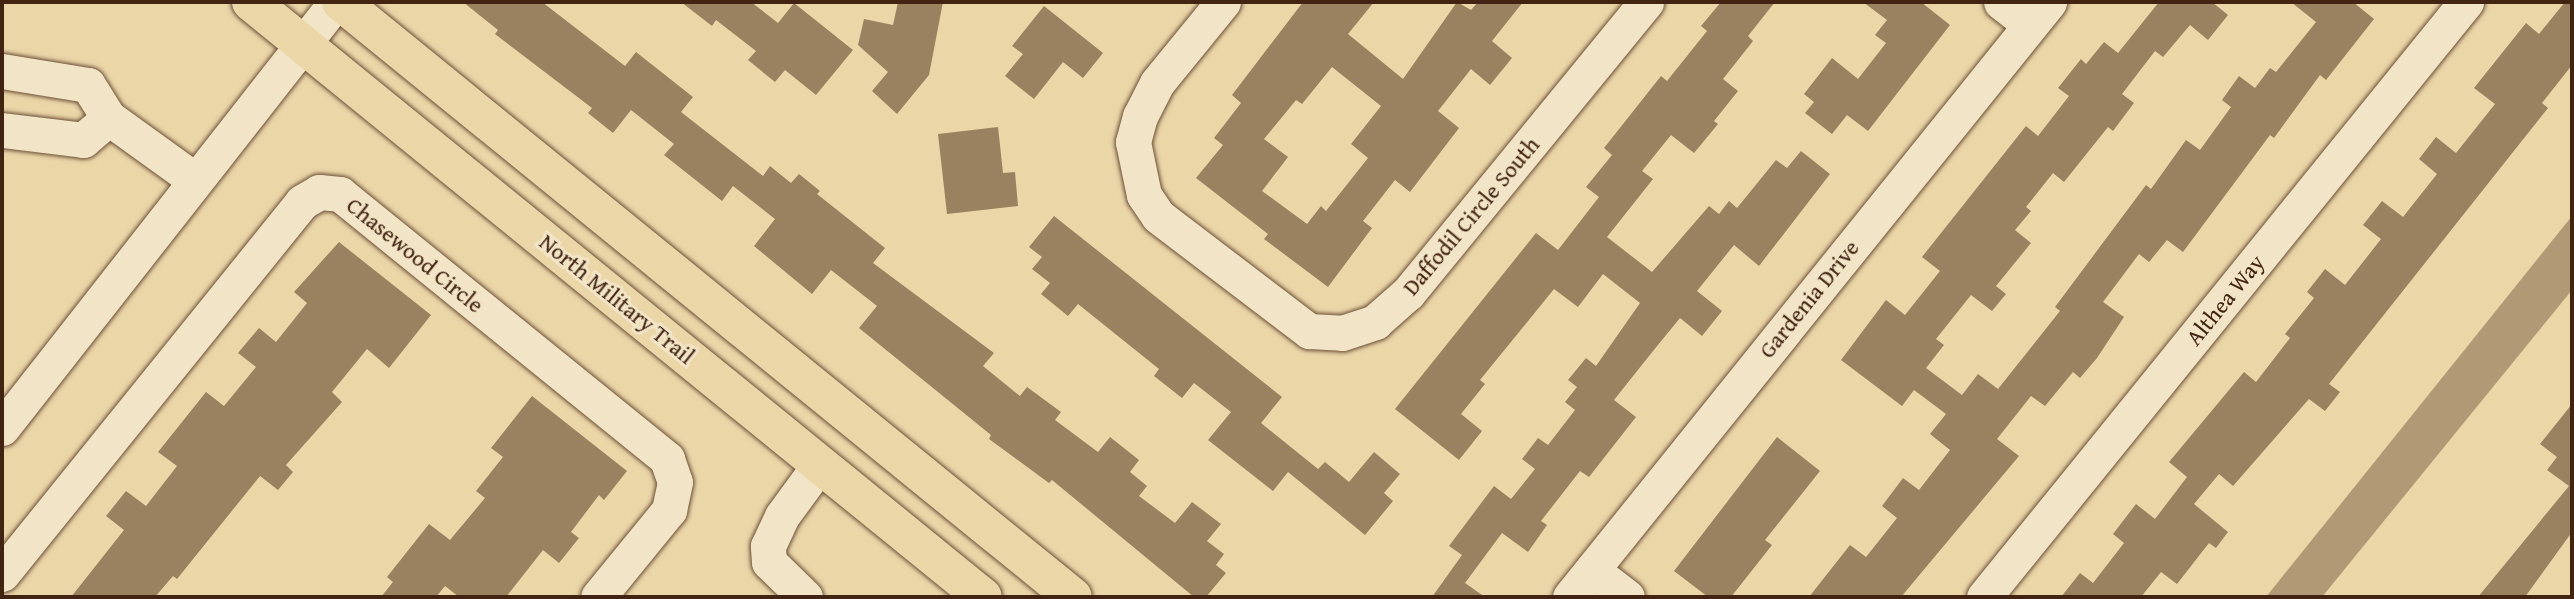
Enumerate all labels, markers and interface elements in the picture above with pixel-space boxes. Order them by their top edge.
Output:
street label: Daffodil Circle South [1397,131,1545,301]
street label: Chasewood Circle [341,191,489,319]
street label: North Military Trail [534,228,700,370]
street label: Gardenia Drive [1753,234,1865,364]
street label: Althea Way [2180,249,2270,351]

